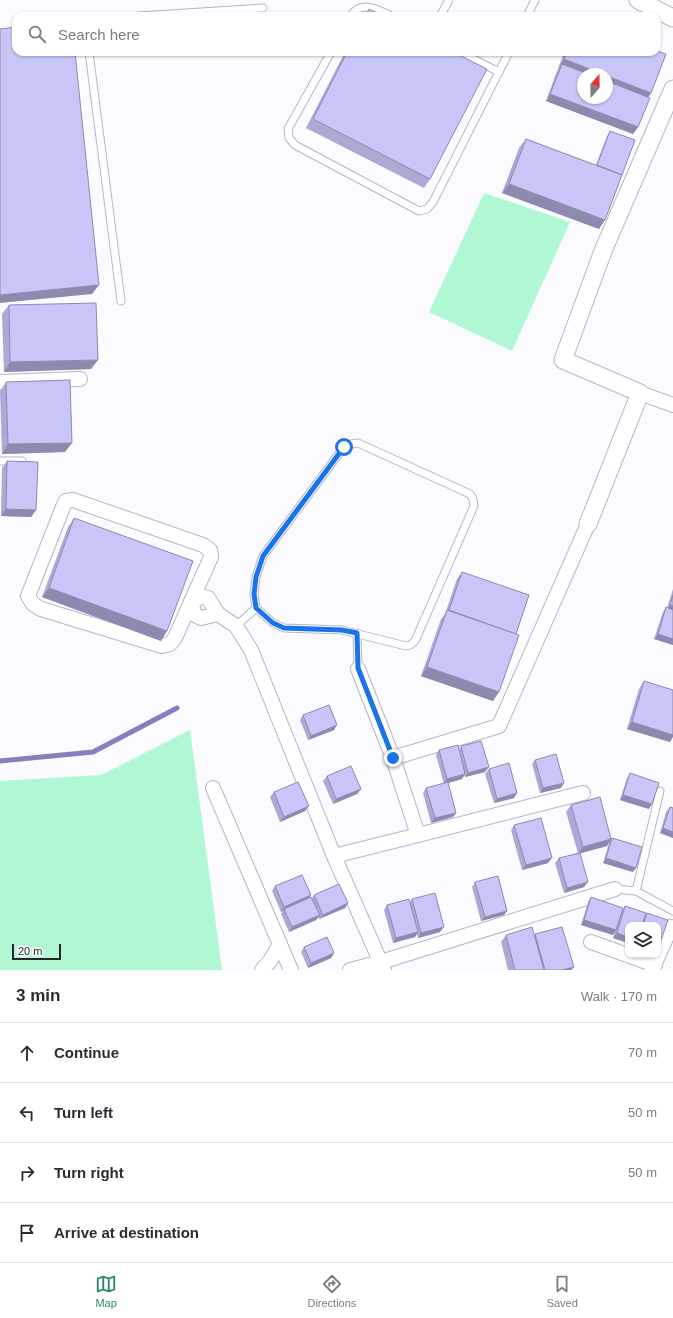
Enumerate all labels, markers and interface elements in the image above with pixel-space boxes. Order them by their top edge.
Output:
search box [12,12,661,56]
icon: search [26,23,48,45]
text: Search here [58,26,140,43]
north arrow [577,68,613,104]
route start [335,438,353,456]
route end [384,749,402,767]
map controls [625,922,661,958]
button: layers [625,922,661,958]
scale bar [12,942,61,961]
text: 20 m [18,945,42,957]
text: 3 min [16,986,60,1005]
text: Walk · 170 m [581,989,657,1004]
icon: ahead [16,1042,38,1064]
text: Continue [54,1044,119,1061]
text: 70 m [628,1045,657,1060]
icon: left [16,1102,38,1124]
text: Turn left [54,1104,113,1121]
text: 50 m [628,1105,657,1120]
icon: right [16,1162,38,1184]
text: Turn right [54,1164,124,1181]
text: 50 m [628,1165,657,1180]
icon: arrive [16,1222,38,1244]
text: Arrive at destination [54,1224,199,1241]
tab: Map [95,1273,117,1309]
tab: Directions [307,1273,356,1309]
tab: Saved [547,1273,578,1309]

